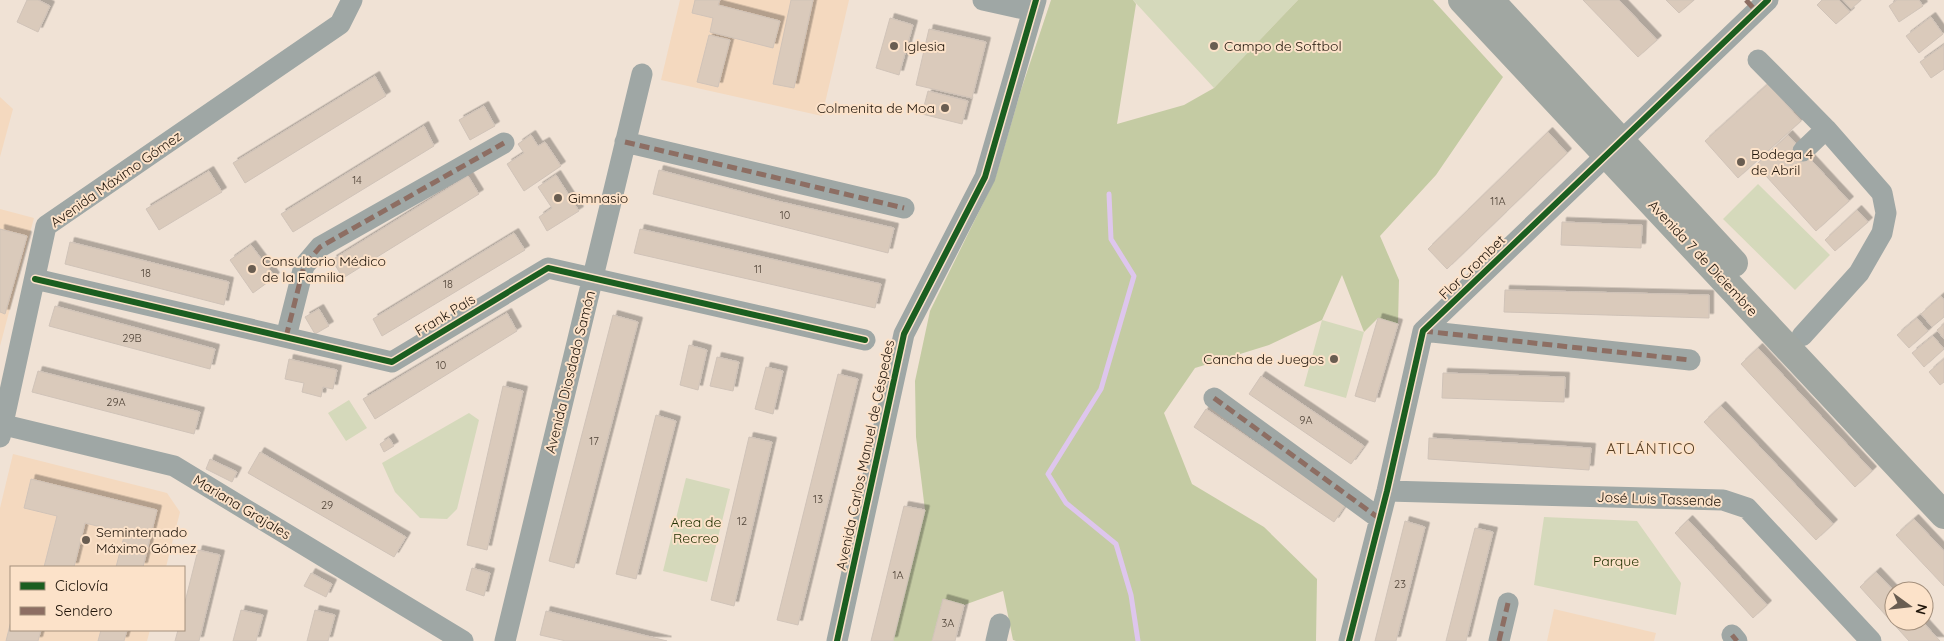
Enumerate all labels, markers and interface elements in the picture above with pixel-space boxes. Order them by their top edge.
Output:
place label: Iglesia [904,37,945,55]
place label: Campo de Softbol [1224,37,1342,55]
marker: Iglesia [888,40,900,52]
marker: Campo de Softbol [1208,40,1220,52]
place label: Colmenita de Moa [817,99,935,117]
marker: Colmenita de Moa [939,102,951,114]
street label: Avenida Máximo Gómez [47,127,185,231]
place label: Bodega 4 de Abril [1751,145,1813,179]
marker: Bodega 4 de Abril [1735,156,1747,168]
house number: 14 [352,173,362,187]
place label: Gimnasio [568,189,628,207]
marker: Gimnasio [552,192,564,204]
house number: 11A [1490,194,1506,208]
street label: Avenida 7 de Diciembre [1644,196,1762,320]
house number: 10 [780,208,790,222]
street label: Flor Crombet [1435,231,1509,303]
place label: Consultorio Médico de la Familia [262,252,386,286]
house number: 11 [754,262,762,276]
marker: Consultorio Médico de la Familia [246,263,258,275]
house number: 18 [141,266,151,280]
house number: 18 [443,277,453,291]
street label: Avenida Diosdado Samón [541,289,599,455]
street label: Frank País [412,290,478,340]
house number: 29B [122,331,142,345]
street label: Avenida Carlos Manuel de Céspedes [832,338,898,572]
place label: Cancha de Juegos [1203,350,1324,368]
marker: Cancha de Juegos [1328,353,1340,365]
house number: 10 [436,358,446,372]
house number: 29A [106,395,126,409]
house number: 9A [1299,413,1313,427]
house number: 17 [589,434,599,448]
district label: ATLÁNTICO [1606,439,1696,458]
street label: Mariana Grajales [190,471,294,543]
street label: José Luis Tassende [1596,488,1722,510]
house number: 13 [813,492,823,506]
house number: 29 [321,498,333,512]
park label: Area de Recreo [671,513,721,547]
house number: 12 [737,514,747,528]
place label: Seminternado Máximo Gómez [96,523,197,557]
marker: Seminternado Máximo Gómez [80,534,92,546]
park label: Parque [1593,552,1639,570]
legend [10,566,185,631]
house number: 1A [892,568,904,582]
text: Ciclovía [55,576,108,595]
house number: 23 [1394,577,1406,591]
north arrow [1884,581,1934,631]
text: Sendero [55,601,113,620]
text: N [1912,602,1932,617]
house number: 3A [942,616,954,630]

